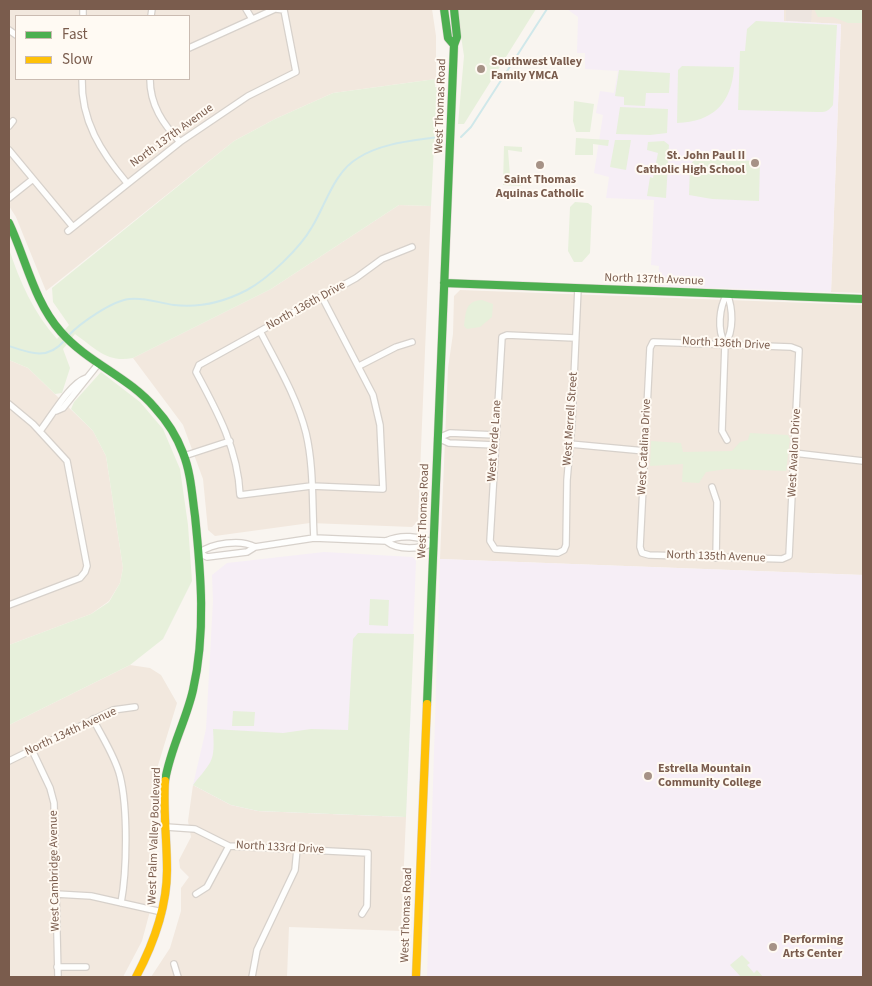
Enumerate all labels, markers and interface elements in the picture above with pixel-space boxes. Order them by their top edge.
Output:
legend [15,15,190,80]
text: Fast [62,24,88,45]
text: Slow [62,49,93,70]
place label: Southwest Valley Family YMCA [491,55,582,83]
street label: West Thomas Road [432,58,450,154]
marker: Southwest Valley Family YMCA [475,63,487,75]
street label: North 137th Avenue [128,101,216,171]
place label: St. John Paul II Catholic High School [636,149,745,177]
marker: St. John Paul II Catholic High School [749,157,761,169]
marker: Saint Thomas Aquinas Catholic [534,159,546,171]
place label: Saint Thomas Aquinas Catholic [496,173,584,201]
street label: North 137th Avenue [604,271,704,289]
street label: North 136th Drive [264,278,348,334]
street label: North 136th Drive [682,334,770,354]
street label: West Merrell Street [561,372,581,466]
street label: West Catalina Drive [635,399,655,495]
street label: West Verde Lane [485,400,505,482]
street label: West Avalon Drive [785,408,805,498]
street label: West Thomas Road [415,463,433,559]
street label: North 135th Avenue [666,548,766,566]
street label: North 134th Avenue [23,704,119,760]
place label: Estrella Mountain Community College [658,762,761,790]
street label: West Palm Valley Boulevard [145,767,165,905]
marker: Estrella Mountain Community College [642,770,654,782]
street label: West Cambridge Avenue [47,810,63,932]
street label: North 133rd Drive [235,838,325,858]
street label: West Thomas Road [398,867,416,963]
place label: Performing Arts Center [783,933,843,961]
marker: Performing Arts Center [767,941,779,953]

